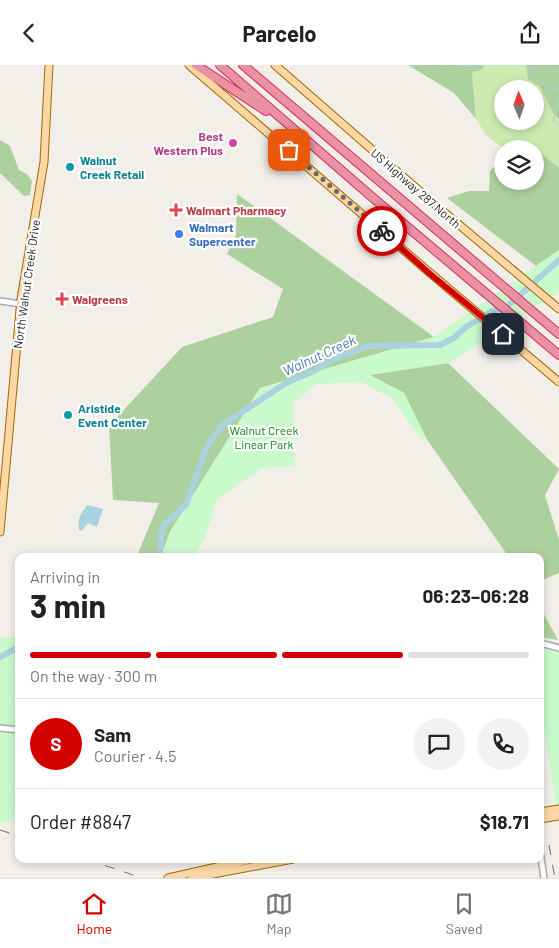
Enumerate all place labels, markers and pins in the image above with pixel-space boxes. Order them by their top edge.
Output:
place label: Best Western Plus [153,129,223,157]
pin [268,129,310,171]
marker: Best Western Plus [227,137,239,149]
place label: Walnut Creek Retail [80,153,144,181]
marker: Walnut Creek Retail [64,161,76,173]
place label: Walmart Pharmacy [186,203,286,217]
marker: Walmart Pharmacy [170,204,182,216]
place label: Walmart Supercenter [189,220,256,248]
marker: Walmart Supercenter [173,228,185,240]
place label: Walgreens [72,292,128,306]
marker: Walgreens [56,293,68,305]
pin [482,313,524,355]
place label: Aristide Event Center [78,401,147,429]
marker: Aristide Event Center [62,409,74,421]

